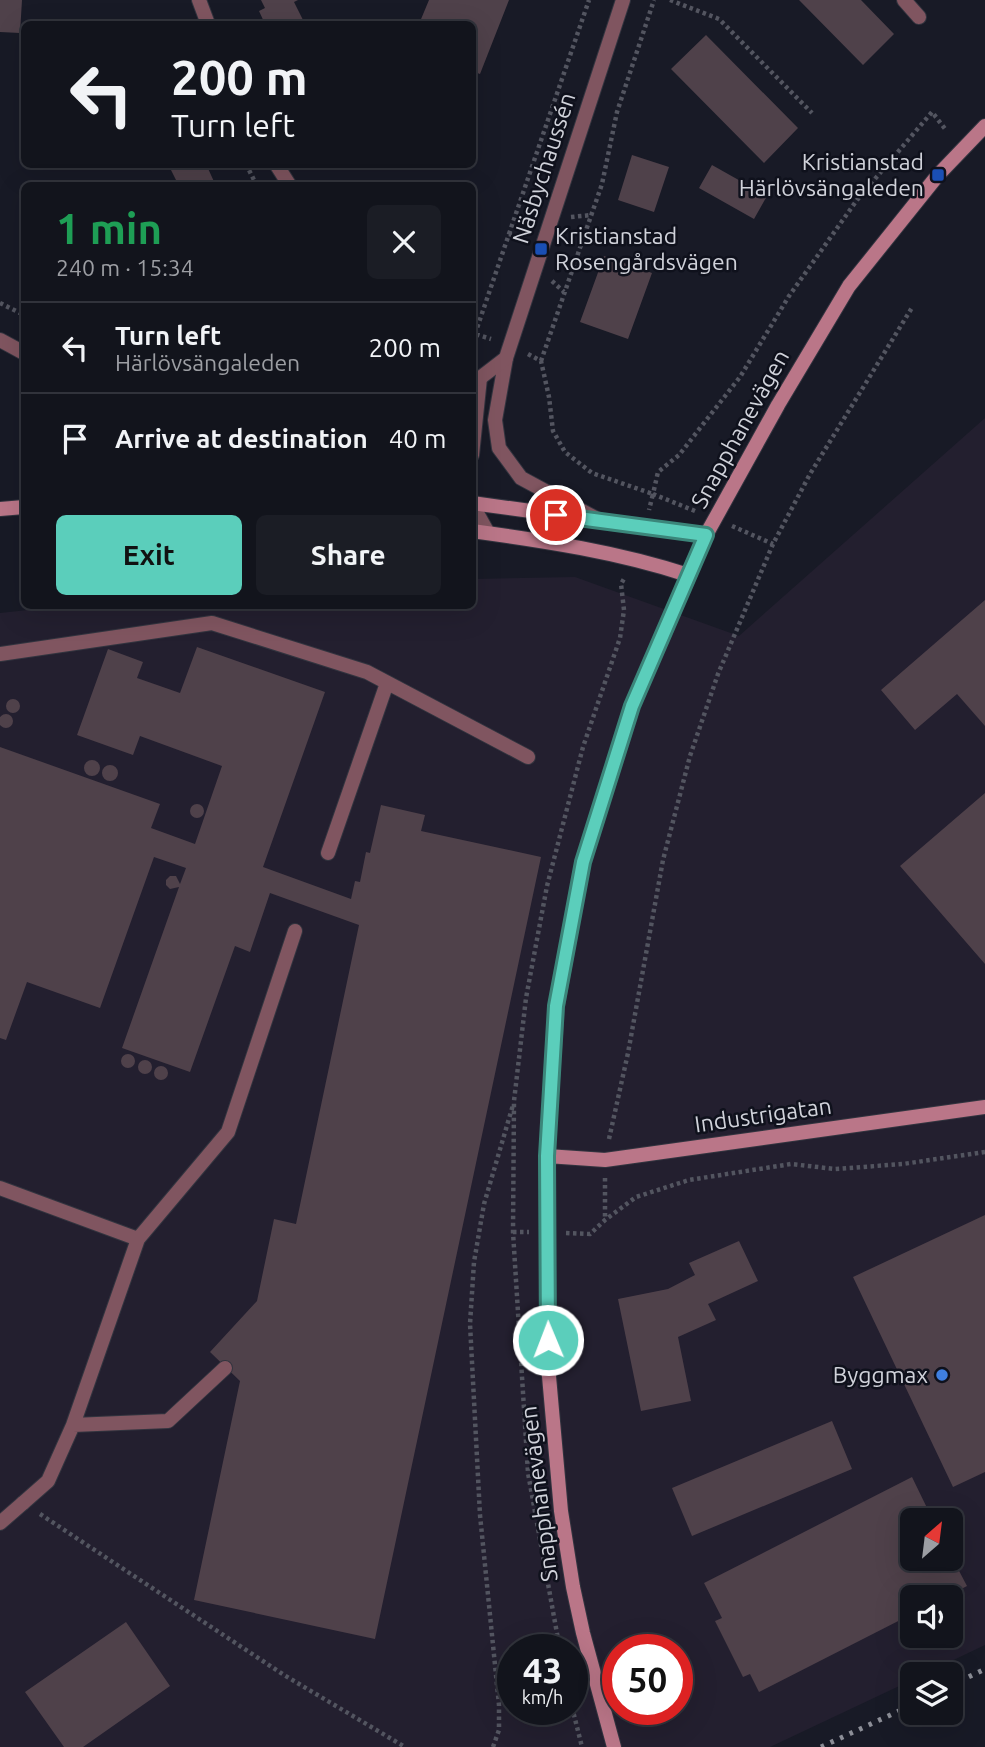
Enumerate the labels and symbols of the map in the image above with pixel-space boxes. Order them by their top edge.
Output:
street label: Näsbychaussén [507,89,580,246]
place label: Kristianstad Härlövsängaleden [739,149,924,200]
marker: Kristianstad Härlövsängaleden [930,167,946,183]
place label: Kristianstad Rosengårdsvägen [555,223,738,274]
marker: Kristianstad Rosengårdsvägen [533,241,549,257]
street label: Snapphanevägen [686,345,793,512]
pin [526,485,586,545]
street label: Industrigatan [693,1093,833,1136]
position arrow [511,1303,585,1377]
place label: Byggmax [833,1362,928,1387]
marker: Byggmax [934,1367,950,1383]
street label: Snapphanevägen [515,1405,562,1583]
north arrow [900,1508,962,1572]
speed limit sign: 50 [602,1634,693,1725]

